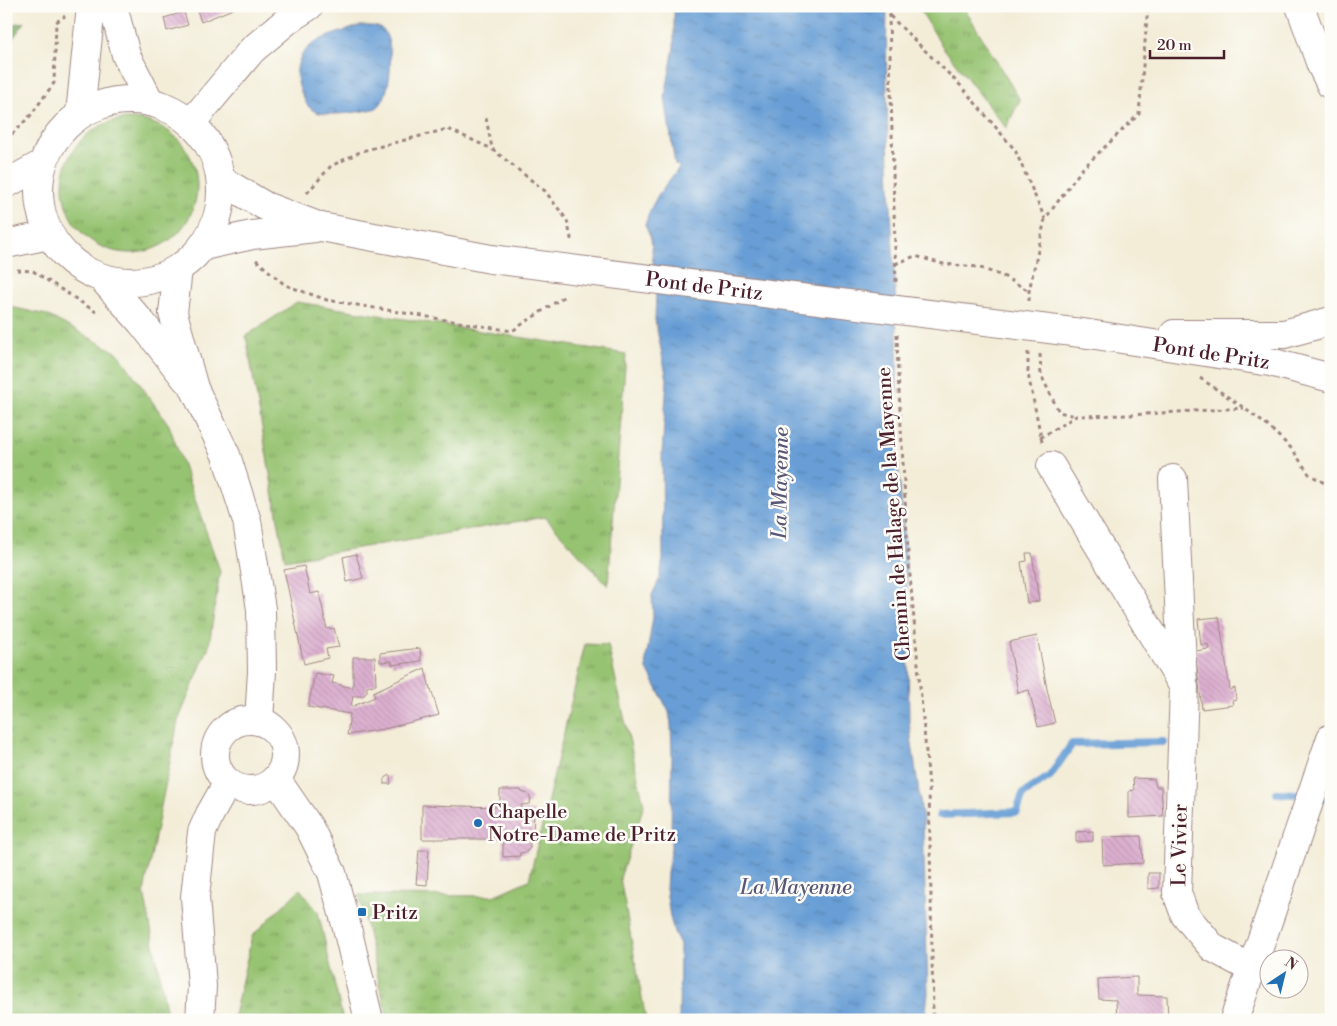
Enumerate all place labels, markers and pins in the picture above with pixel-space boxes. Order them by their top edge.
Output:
place label: Chapelle Notre-Dame de Pritz [488,800,676,848]
marker: Chapelle Notre-Dame de Pritz [472,817,484,829]
place label: Pritz [372,901,418,926]
marker: Pritz [356,906,368,918]

